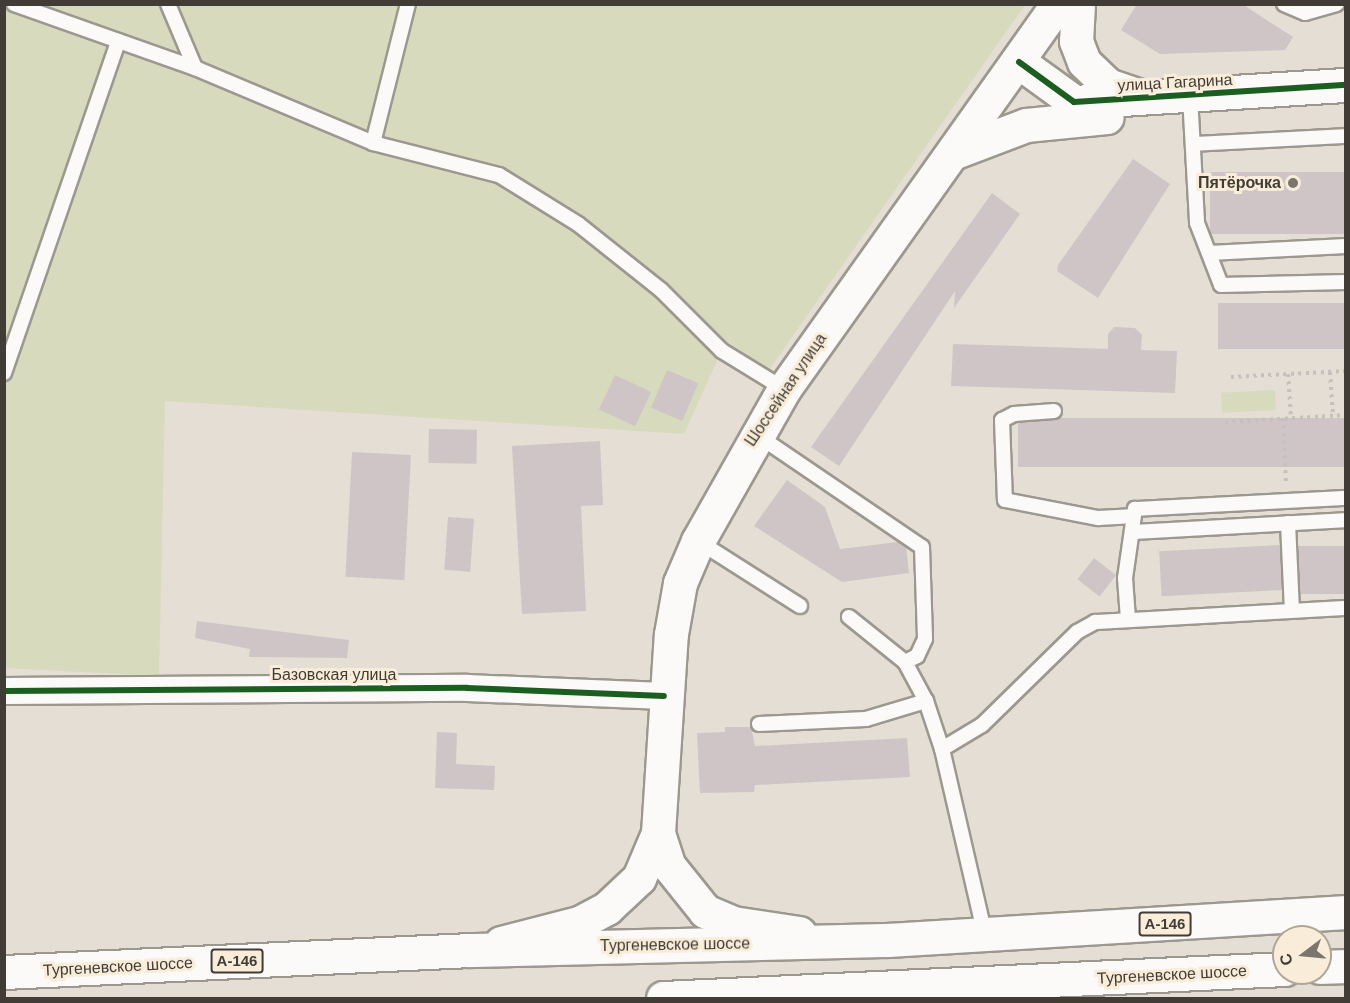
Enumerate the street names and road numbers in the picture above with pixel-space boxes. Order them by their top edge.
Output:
street label: улица Гагарина [1117,70,1233,96]
street label: Шоссейная улица [741,330,831,450]
street label: Базовская улица [272,665,396,685]
road number: А-146 [1138,912,1192,936]
street label: Тургеневское шоссе [600,934,750,956]
road number: А-146 [210,949,264,973]
street label: Тургеневское шоссе [43,953,193,981]
street label: Тургеневское шоссе [1097,961,1247,989]

